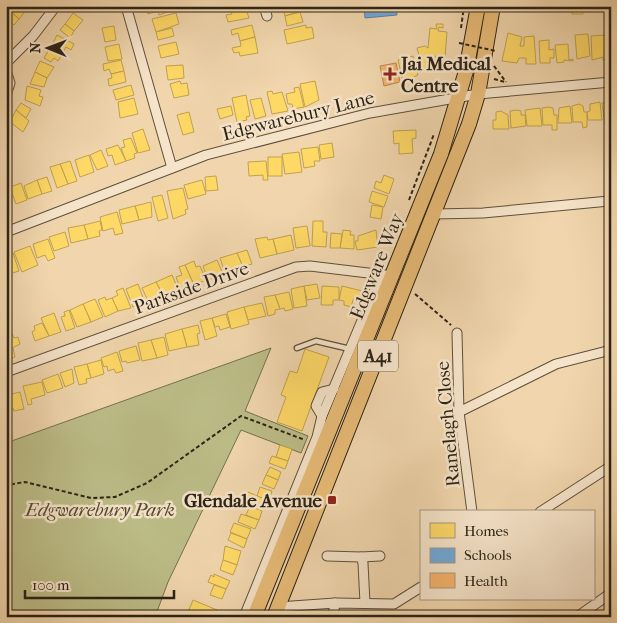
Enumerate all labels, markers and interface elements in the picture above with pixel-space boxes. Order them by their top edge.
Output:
north arrow [22,22,72,72]
text: N [27,42,44,53]
place label: Jai Medical Centre [399,53,492,97]
marker: Jai Medical Centre [383,67,397,81]
street label: Edgwarebury Lane [220,86,377,146]
street label: Edgware Way [346,209,409,323]
street label: Parkside Drive [131,257,252,319]
road number: A41 [358,341,398,372]
street label: Ranelagh Close [432,360,464,488]
place label: Glendale Avenue [184,490,323,512]
marker: Glendale Avenue [326,494,338,506]
park label: Edgwarebury Park [24,499,175,521]
legend [420,510,594,600]
text: Homes [464,522,509,540]
text: Schools [464,546,512,564]
scale bar [25,568,174,600]
text: Health [464,572,508,590]
text: 100 m [32,576,70,594]

